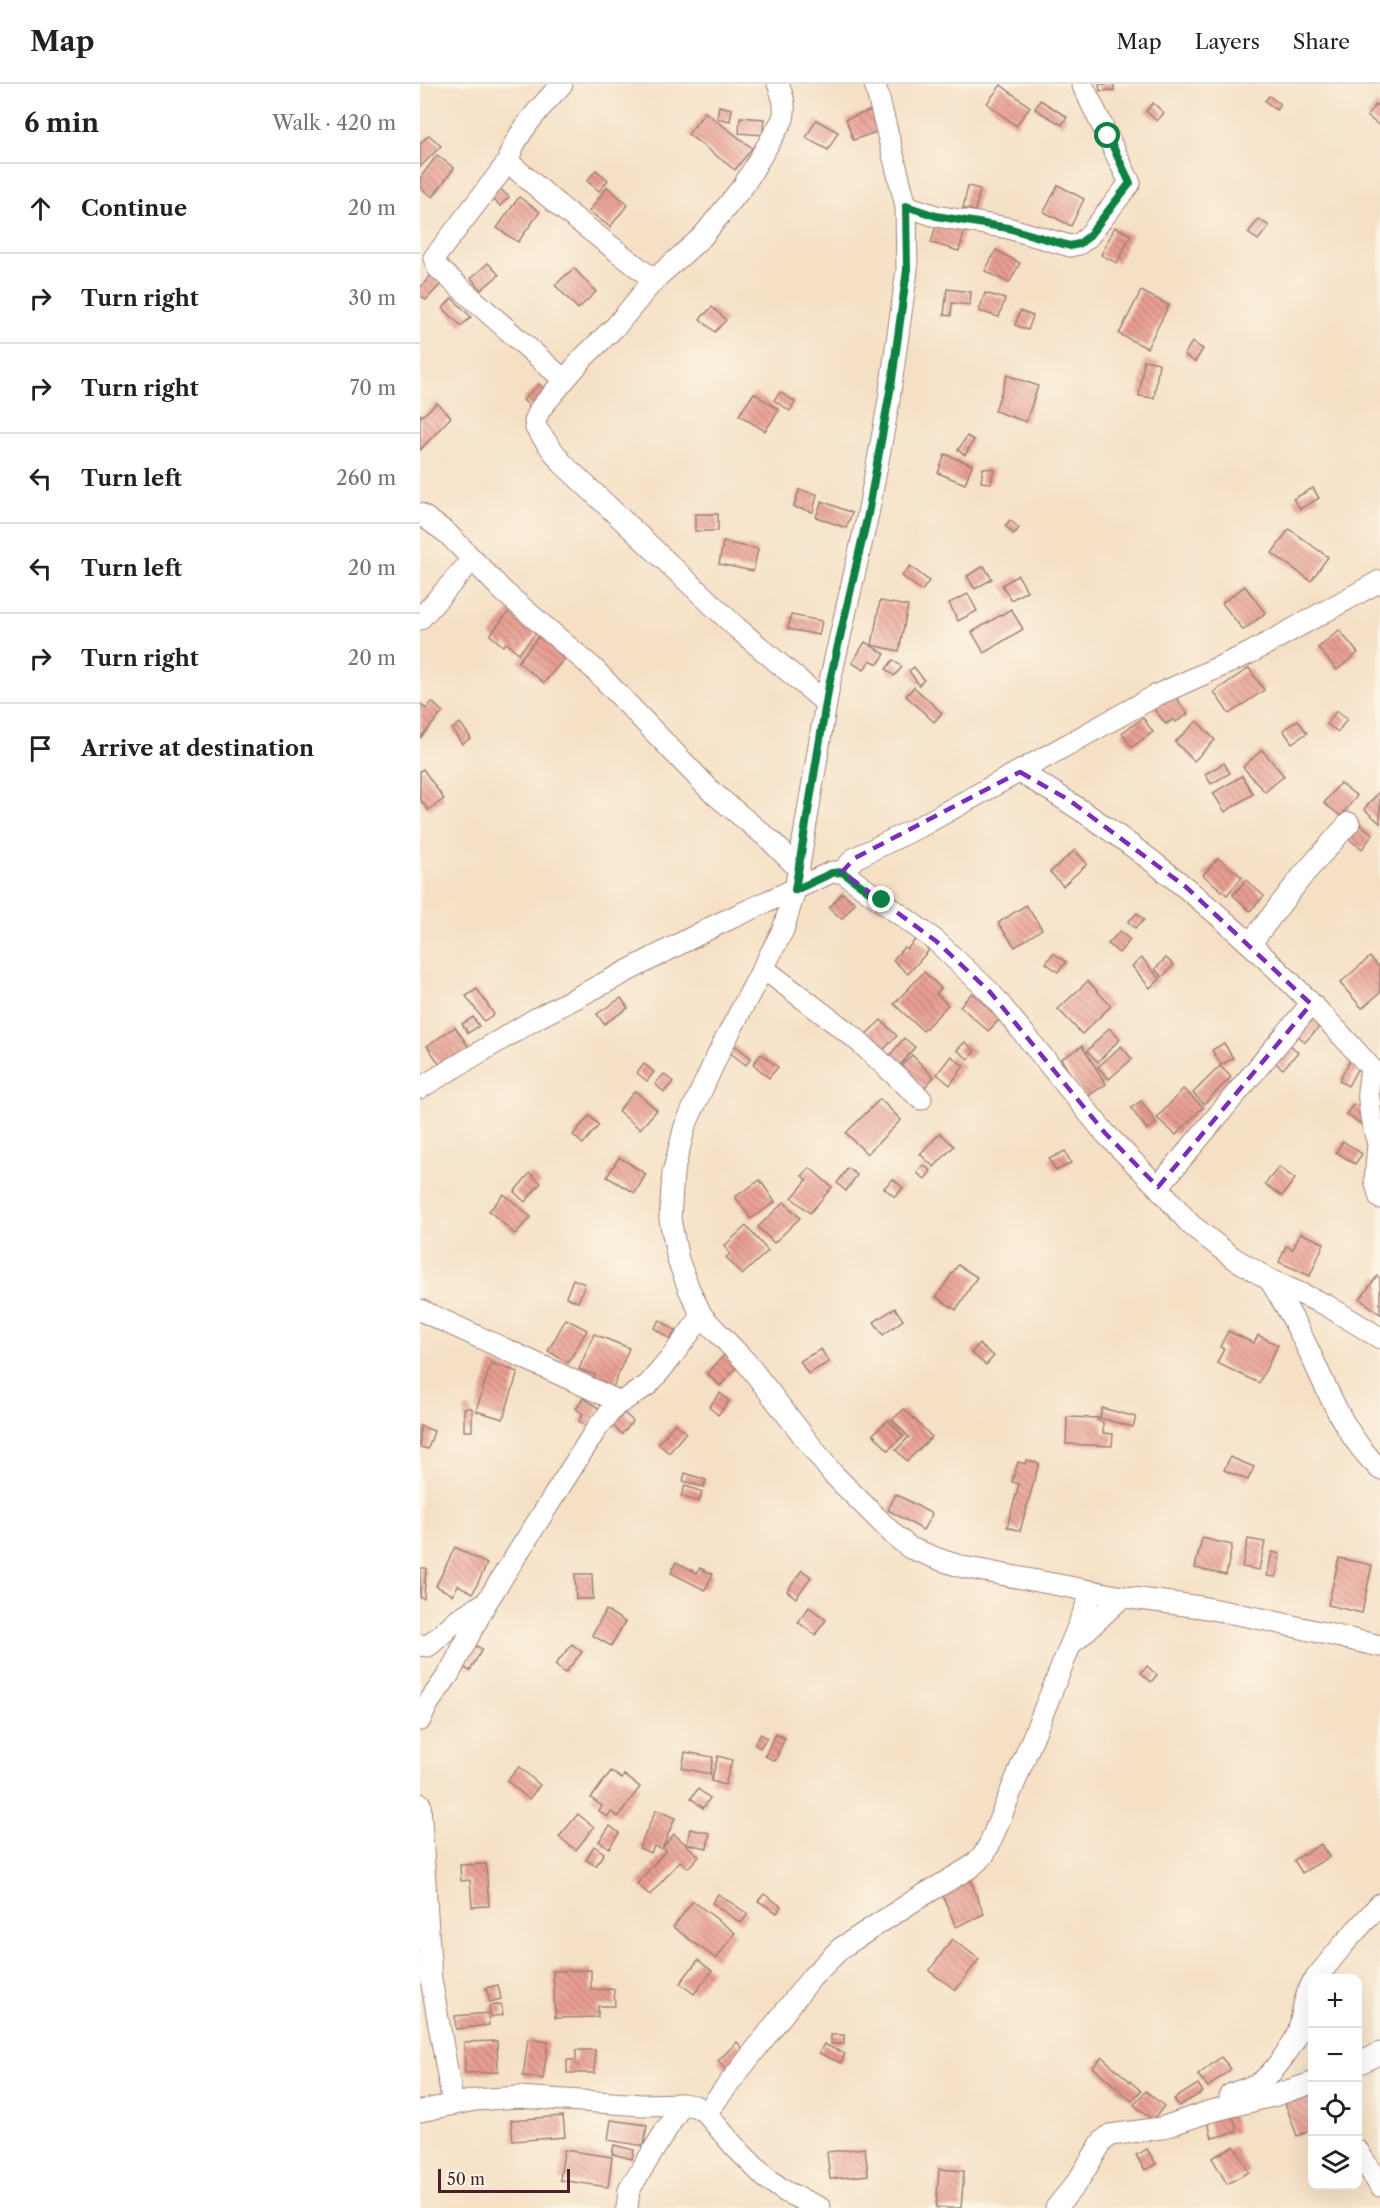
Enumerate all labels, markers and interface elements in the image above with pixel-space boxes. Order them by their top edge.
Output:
text: Map [30,24,94,58]
text: Map [1117,29,1162,54]
text: Layers [1195,29,1260,54]
text: Share [1293,29,1350,54]
text: 6 min [24,107,99,139]
text: Walk · 420 m [272,111,396,135]
route start [1094,122,1120,148]
icon: ahead [24,192,57,225]
text: Continue [81,195,187,222]
text: 20 m [348,196,396,220]
icon: right [24,282,57,315]
text: Turn right [81,285,199,312]
text: 30 m [348,286,396,310]
icon: right [24,372,57,405]
text: Turn right [81,375,199,402]
text: 70 m [350,376,396,400]
icon: left [24,462,57,495]
text: Turn left [81,465,182,492]
text: 260 m [336,466,396,490]
icon: left [24,552,57,585]
text: Turn left [81,555,182,582]
text: 20 m [348,556,396,580]
icon: right [24,642,57,675]
text: Turn right [81,645,199,672]
text: 20 m [348,646,396,670]
icon: arrive [24,732,57,765]
text: Arrive at destination [81,735,314,762]
route end [868,886,894,912]
map controls [1308,1974,1362,2190]
button: + [1308,1974,1362,2028]
button: − [1308,2028,1362,2082]
button: locate [1308,2082,1362,2136]
button: layers [1308,2136,1362,2190]
scale bar [438,2166,570,2194]
text: 50 m [447,2169,485,2189]

